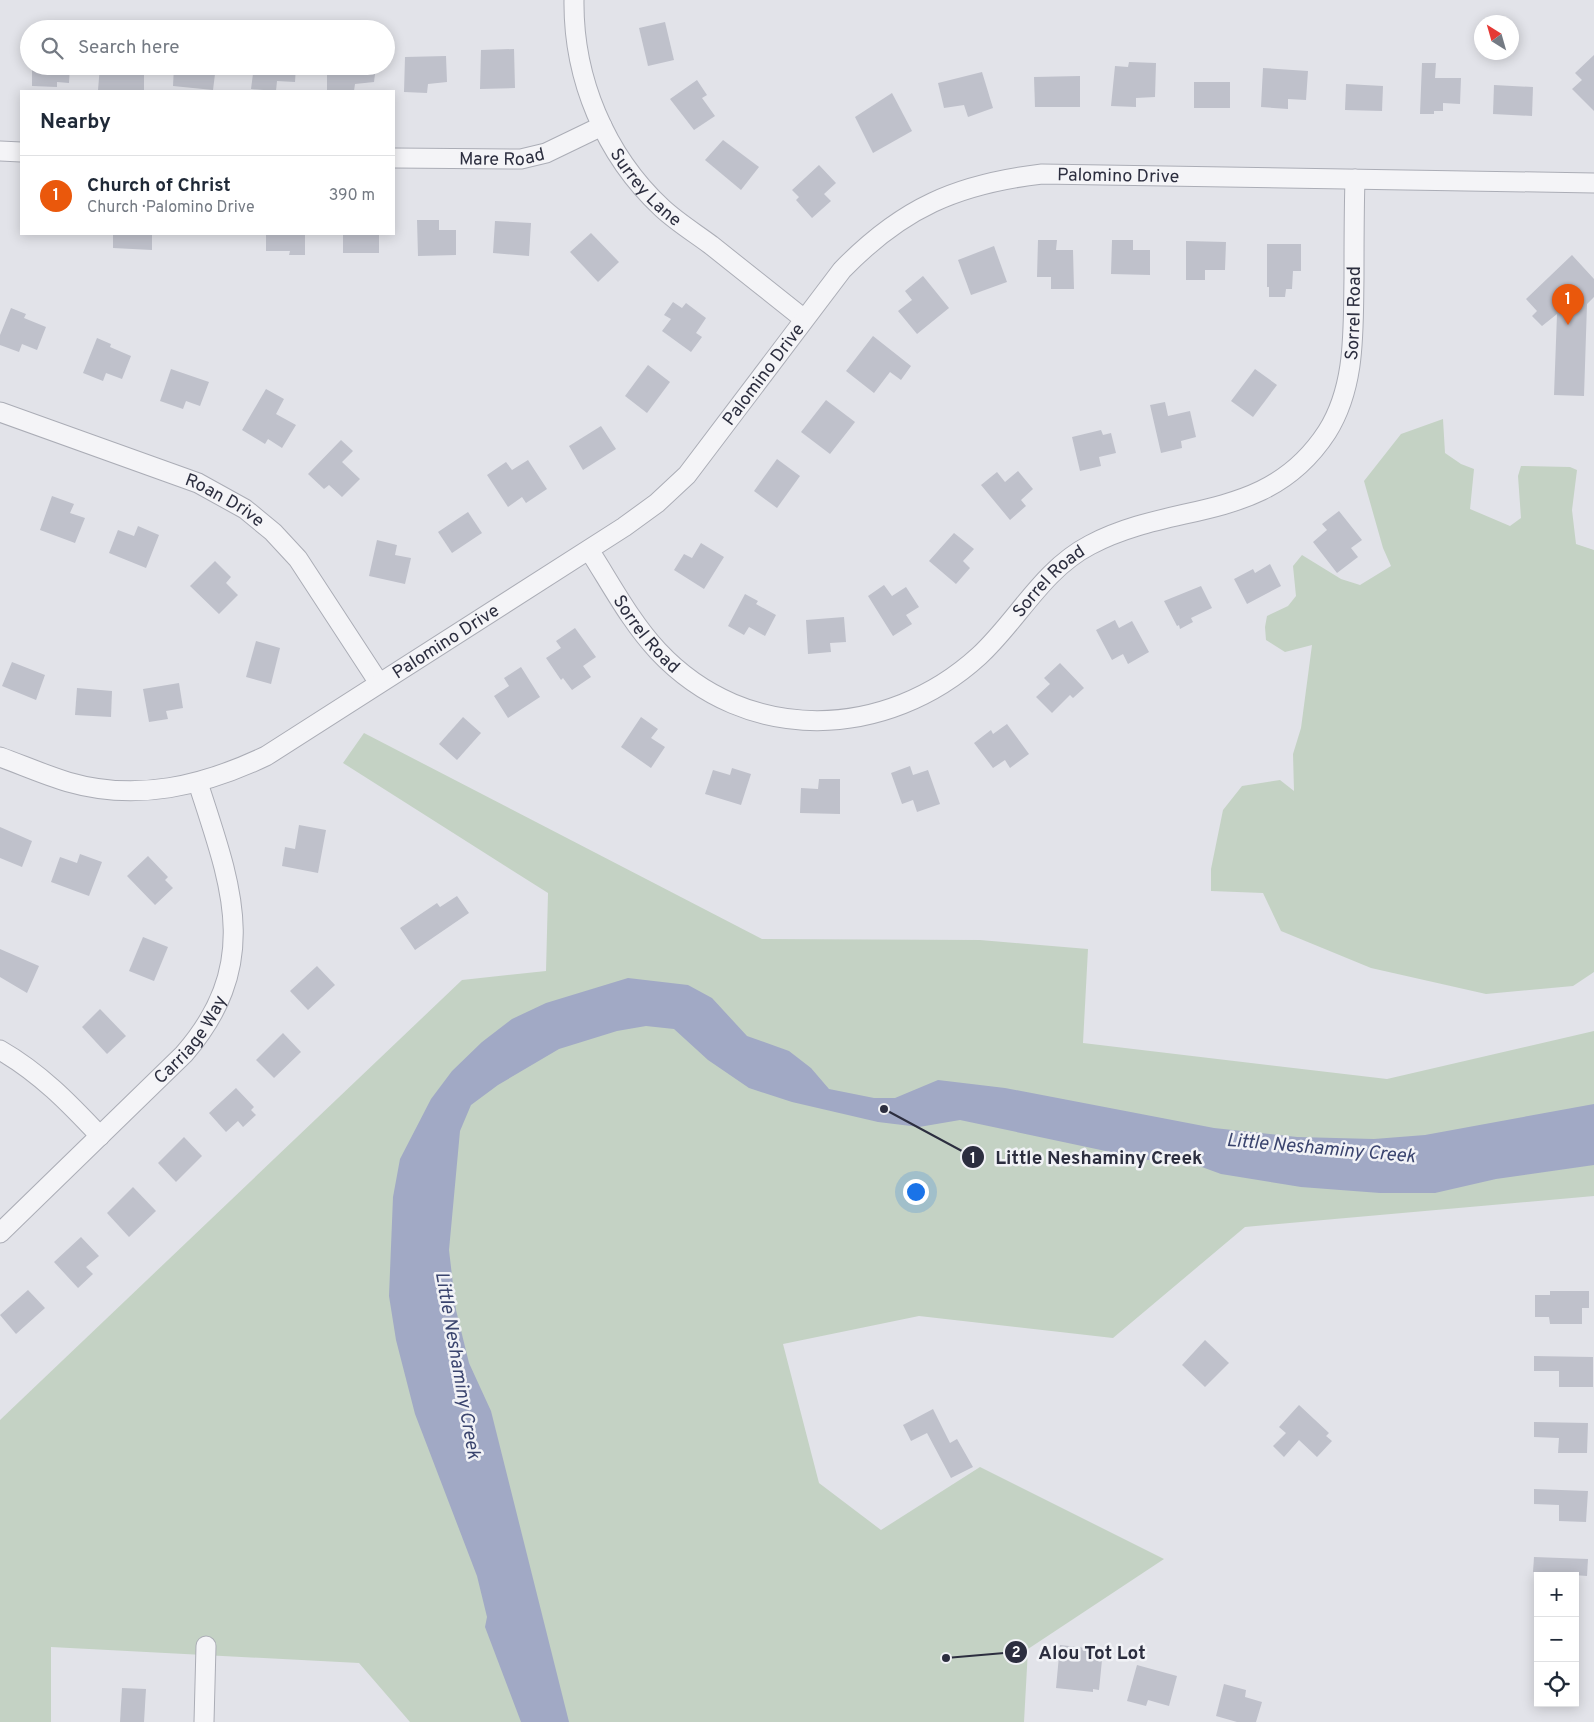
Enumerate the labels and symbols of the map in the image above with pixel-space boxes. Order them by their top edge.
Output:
north arrow [1474,15,1519,60]
street label: Mare Road [459,144,547,172]
street label: Surrey Lane [604,145,685,233]
street label: Palomino Drive [1057,164,1180,189]
street label: Sorrel Road [1341,266,1367,362]
pin: 1 [1552,284,1584,325]
street label: Palomino Drive [718,319,810,431]
street label: Roan Drive [182,469,269,533]
street label: Sorrel Road [1008,541,1090,623]
street label: Sorrel Road [607,591,684,679]
street label: Palomino Drive [389,600,504,685]
street label: Carriage Way [150,992,233,1090]
water label: Little Neshaminy Creek [1225,1129,1417,1169]
callout: Little Neshaminy Creek [961,1140,1213,1174]
text: Little Neshaminy Creek [995,1147,1203,1171]
text: 1 [970,1150,976,1169]
your location [903,1179,929,1205]
water label: Little Neshaminy Creek [429,1270,485,1461]
callout: Alou Tot Lot [1004,1635,1156,1669]
text: Alou Tot Lot [1038,1642,1146,1666]
text: 2 [1011,1644,1021,1663]

